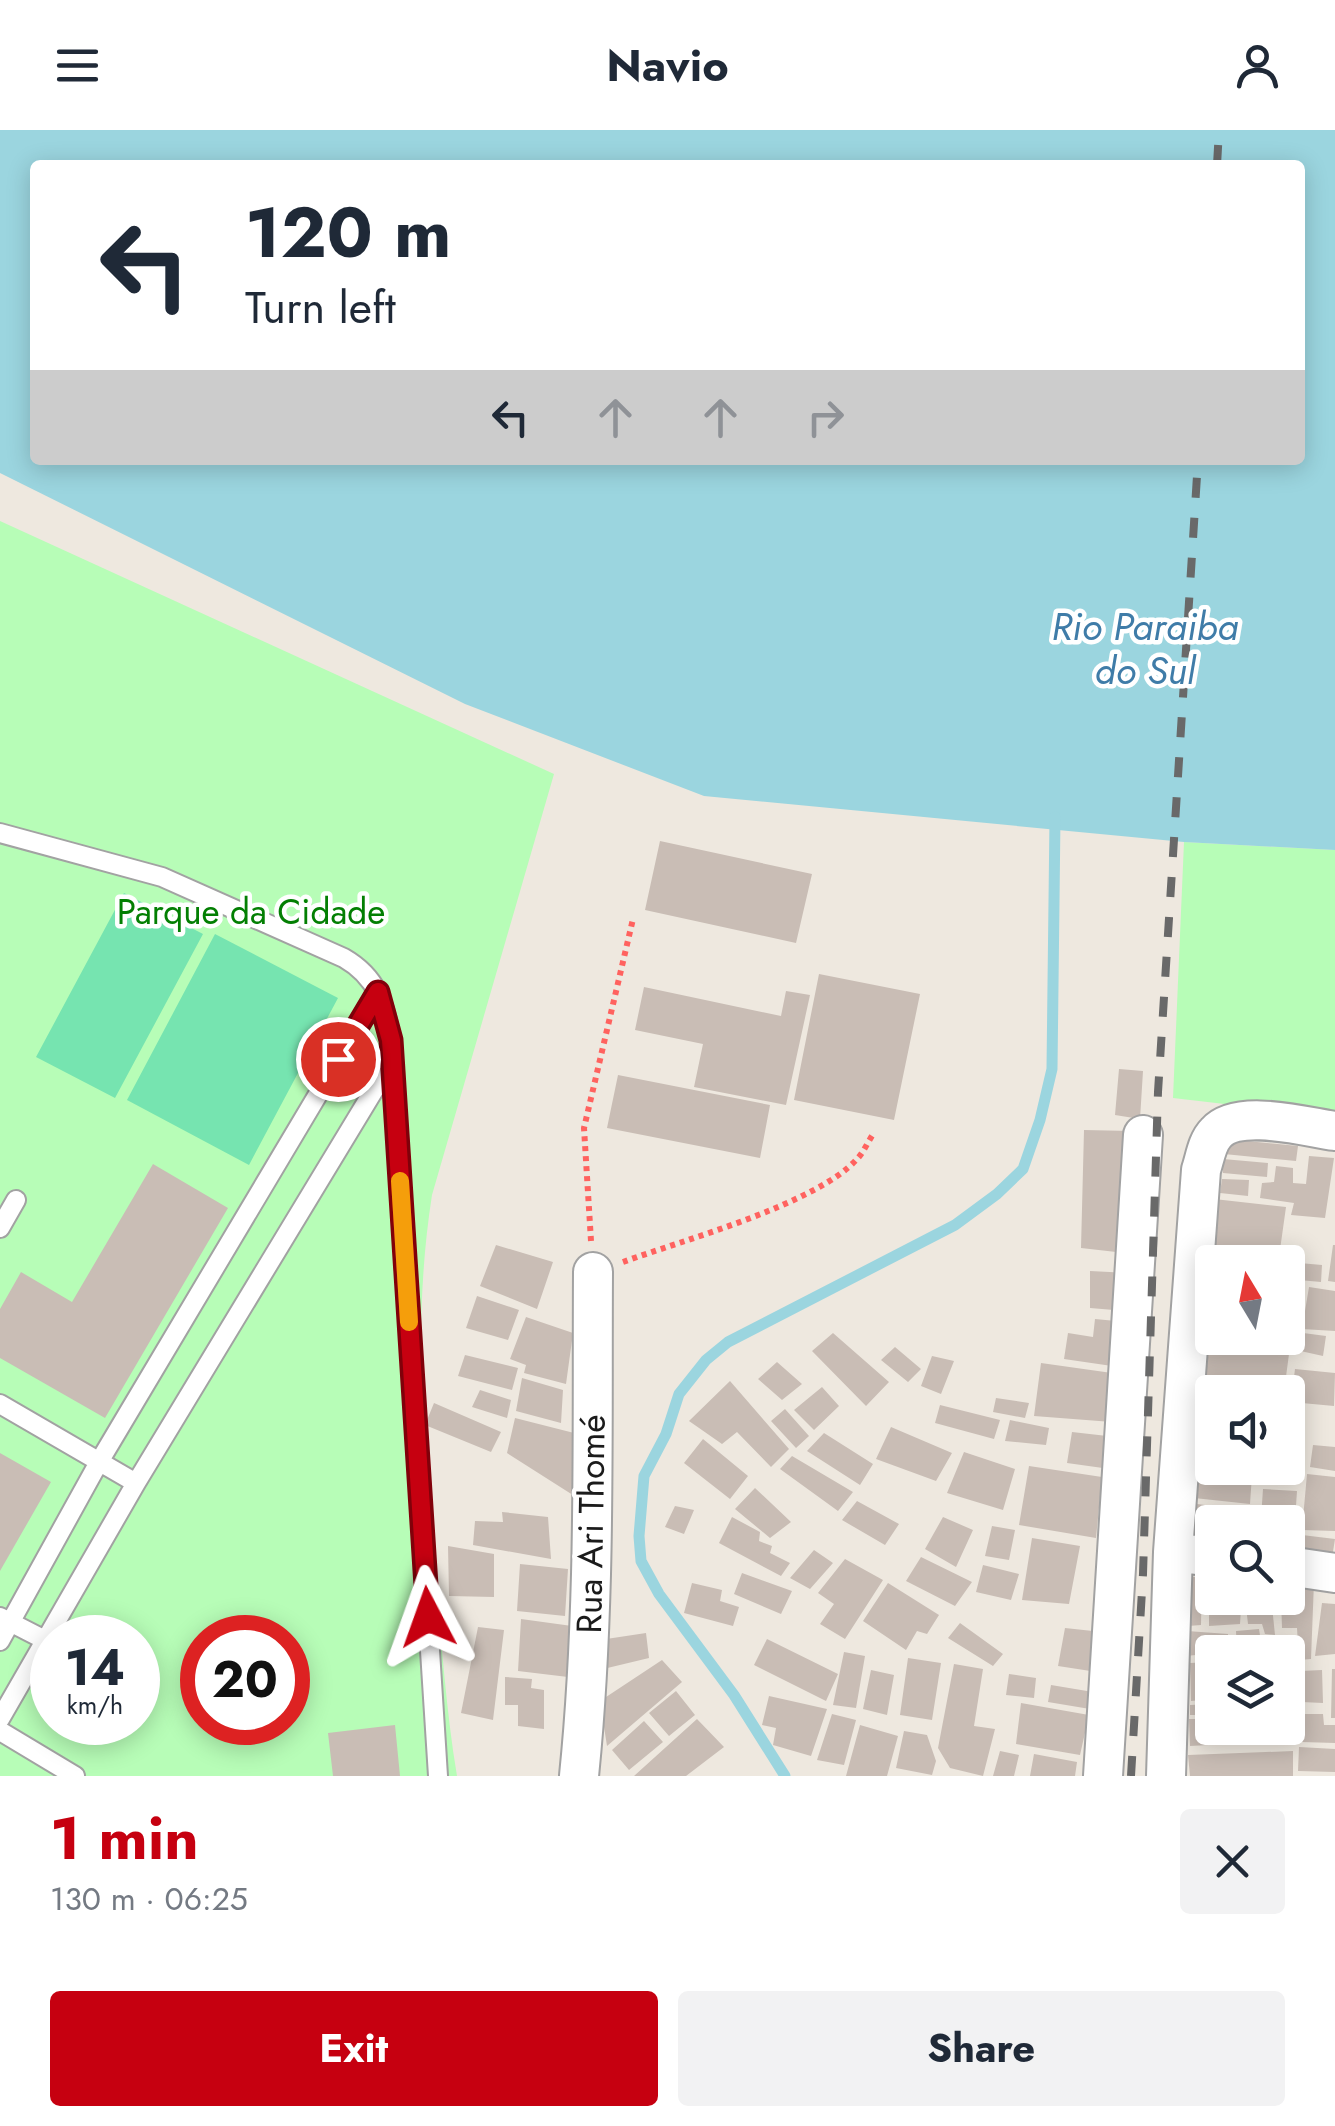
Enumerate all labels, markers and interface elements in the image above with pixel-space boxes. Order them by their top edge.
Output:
text: Navio [606,33,729,98]
icon: menu [50,38,105,93]
icon: person [1230,38,1285,93]
text: 120 m [245,182,451,283]
icon: left [80,200,210,330]
text: Turn left [245,275,396,340]
icon: left [483,390,538,445]
icon: ahead [588,390,643,445]
icon: ahead [693,390,748,445]
icon: right [798,390,853,445]
water label: Rio Paraiba do Sul [1051,599,1239,698]
park label: Parque da Cidade [117,887,385,937]
pin [296,1017,381,1102]
icon: arrive [311,1032,366,1087]
north arrow [1195,1245,1305,1355]
map controls [1195,1245,1305,1745]
button: sound [1195,1375,1305,1485]
street label: Rua Ari Thomé [564,1414,618,1634]
button: search [1195,1505,1305,1615]
position arrow [376,1565,480,1669]
speed limit sign: 20 [180,1615,310,1745]
text: 14 [65,1631,125,1704]
button: layers [1195,1635,1305,1745]
text: km/h [67,1687,123,1723]
text: 1 min [50,1795,199,1882]
button: close [1180,1809,1285,1914]
text: 130 m · 06:25 [50,1876,248,1922]
button: Exit [50,1991,658,2106]
button: Share [678,1991,1285,2106]

